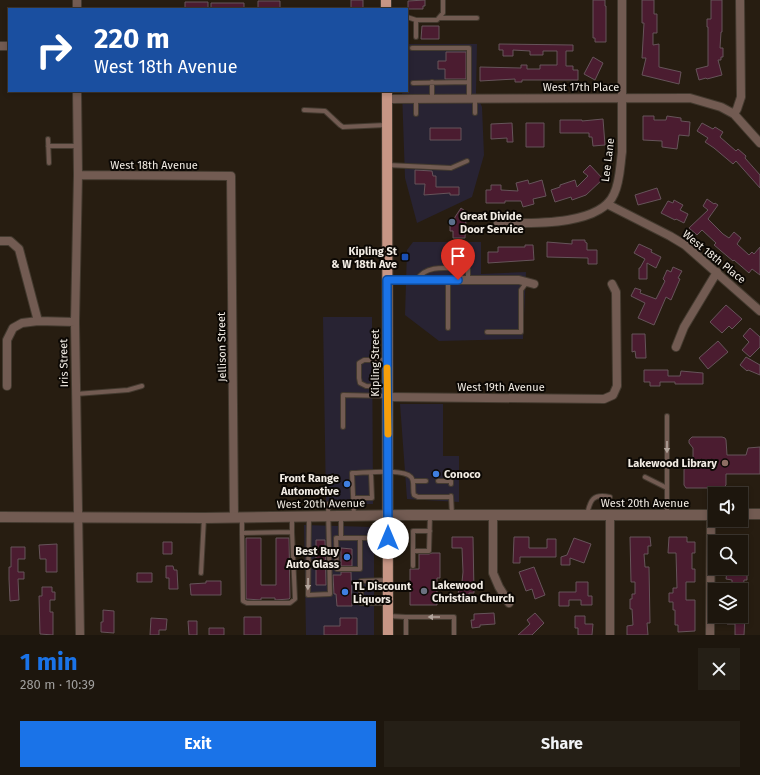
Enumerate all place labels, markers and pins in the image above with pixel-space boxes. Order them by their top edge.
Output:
place label: Great Divide Door Service [460,210,524,236]
marker: Great Divide Door Service [447,217,457,227]
pin [441,239,475,280]
place label: Kipling St & W 18th Ave [331,245,398,271]
marker: Kipling St & W 18th Ave [400,252,410,262]
place label: Lakewood Library [628,457,717,470]
marker: Lakewood Library [720,458,730,468]
place label: Conoco [444,468,481,481]
marker: Conoco [431,469,441,479]
place label: Front Range Automotive [279,472,339,498]
marker: Front Range Automotive [342,479,352,489]
place label: Best Buy Auto Glass [285,545,340,571]
marker: Best Buy Auto Glass [342,552,352,562]
place label: Lakewood Christian Church [432,579,514,605]
place label: TL Discount Liquors [353,580,412,606]
marker: Lakewood Christian Church [419,586,429,596]
marker: TL Discount Liquors [340,587,350,597]

